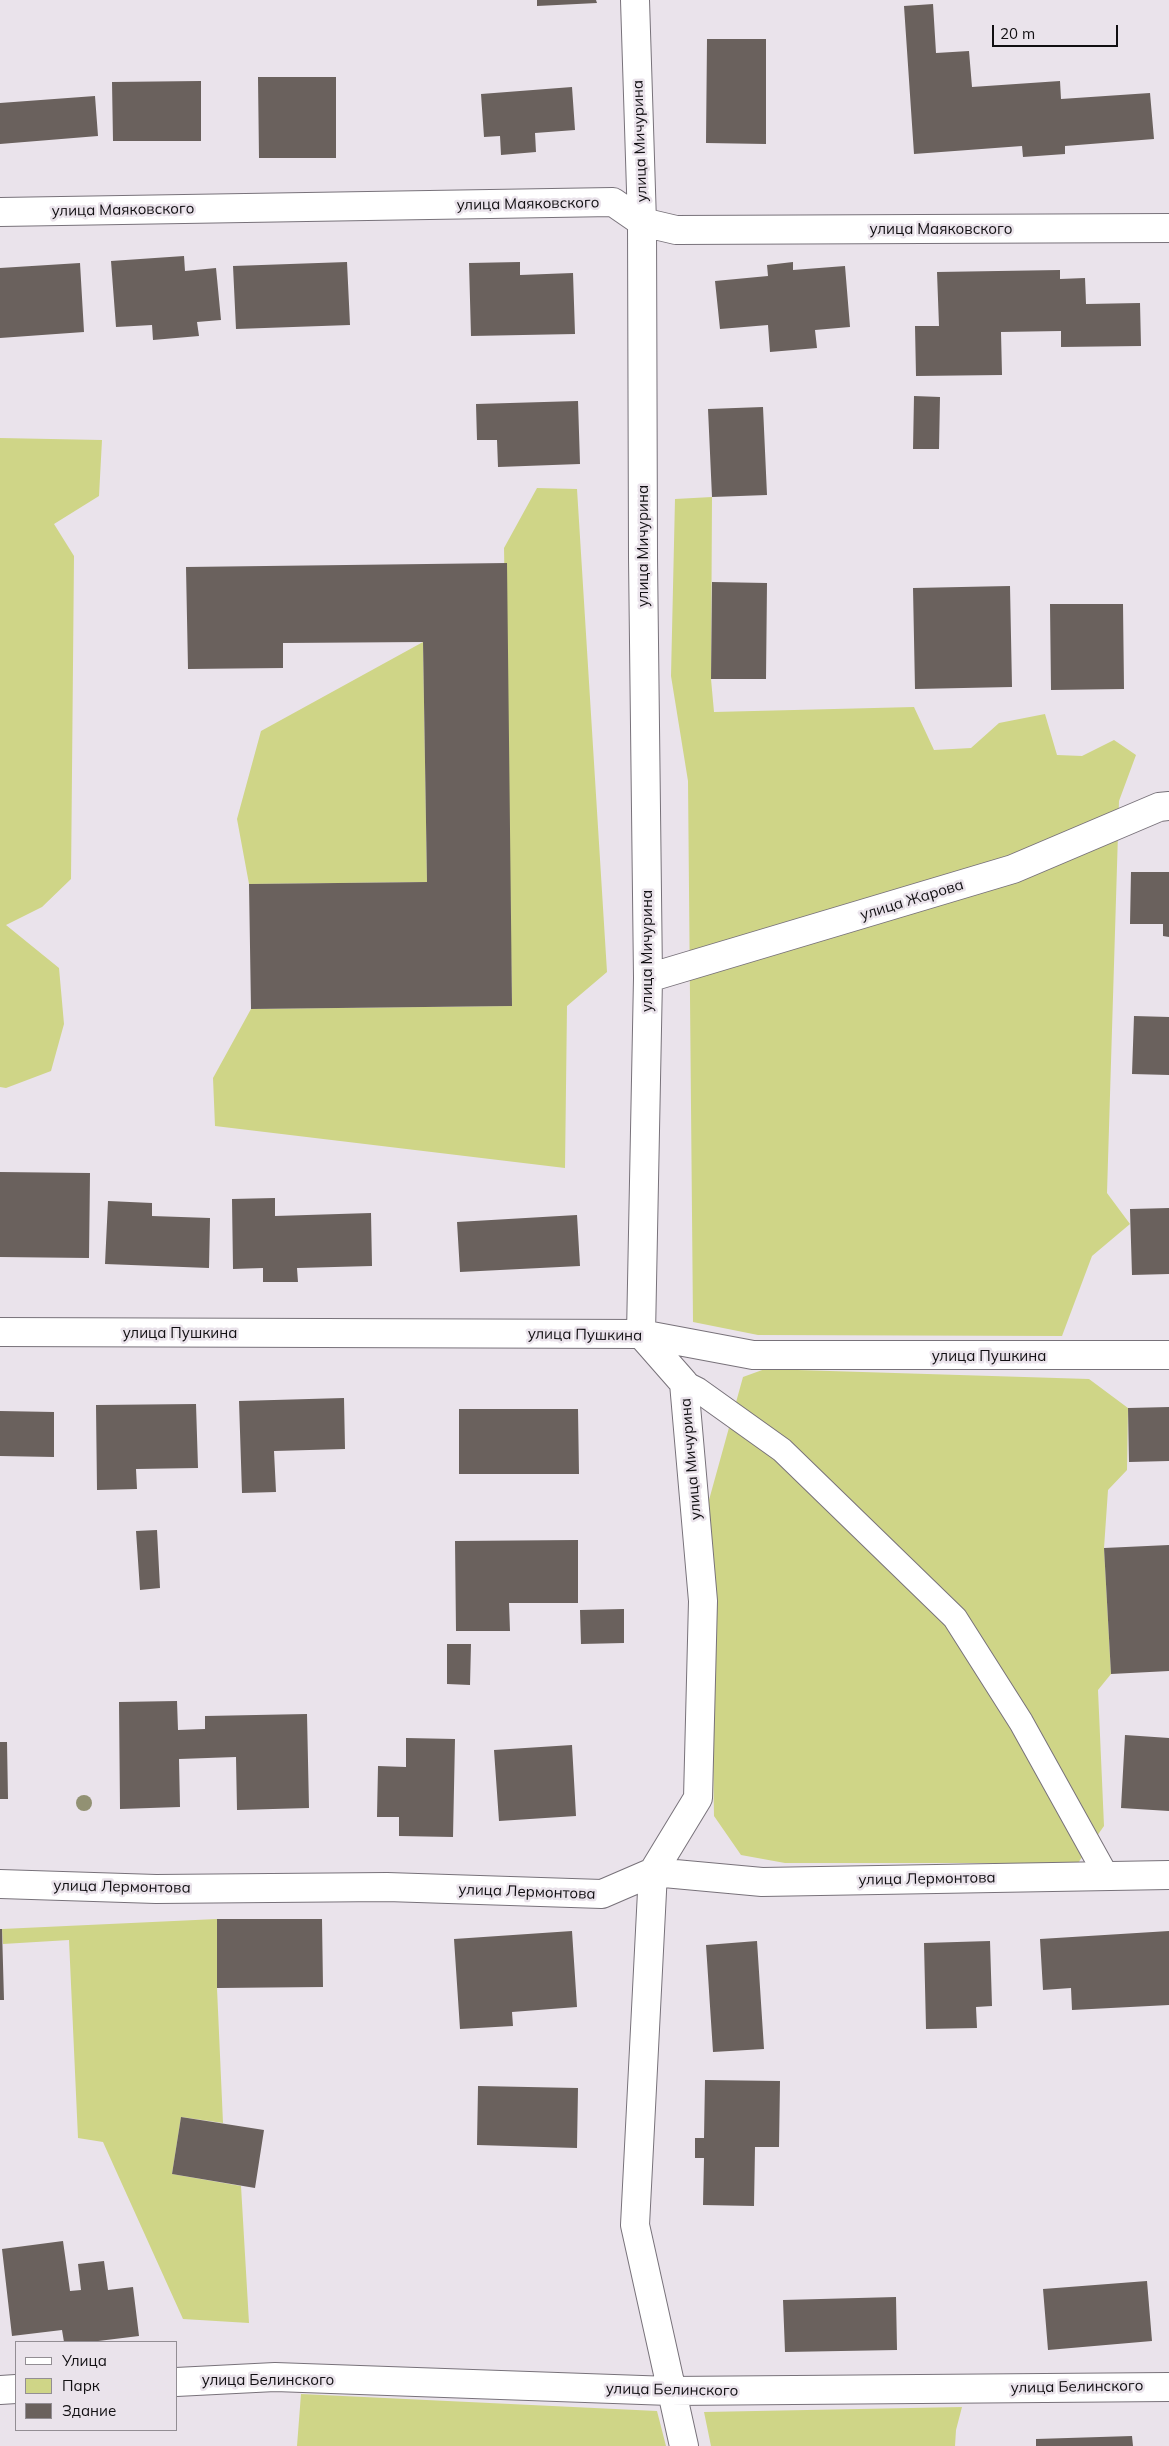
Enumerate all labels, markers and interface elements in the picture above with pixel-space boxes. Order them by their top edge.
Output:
scale bar [994,15,1120,47]
text: 20 m [1000,24,1035,43]
street label: улица Мичурина [629,80,651,202]
street label: улица Маяковского [456,194,600,214]
street label: улица Маяковского [51,200,195,220]
street label: улица Маяковского [870,220,1012,238]
street label: улица Мичурина [634,485,652,607]
street label: улица Жарова [858,876,966,924]
street label: улица Мичурина [638,890,656,1012]
street label: улица Пушкина [123,1324,237,1342]
street label: улица Пушкина [528,1325,642,1345]
street label: улица Пушкина [932,1347,1046,1365]
street label: улица Мичурина [677,1397,705,1521]
street label: улица Лермонтова [858,1869,996,1889]
street label: улица Лермонтова [53,1877,191,1897]
street label: улица Лермонтова [458,1881,596,1903]
legend [15,2341,178,2431]
text: Улица [62,2351,107,2370]
street label: улица Белинского [202,2371,334,2389]
text: Парк [62,2376,100,2395]
street label: улица Белинского [1011,2377,1143,2397]
street label: улица Белинского [606,2380,738,2400]
text: Здание [62,2401,116,2420]

